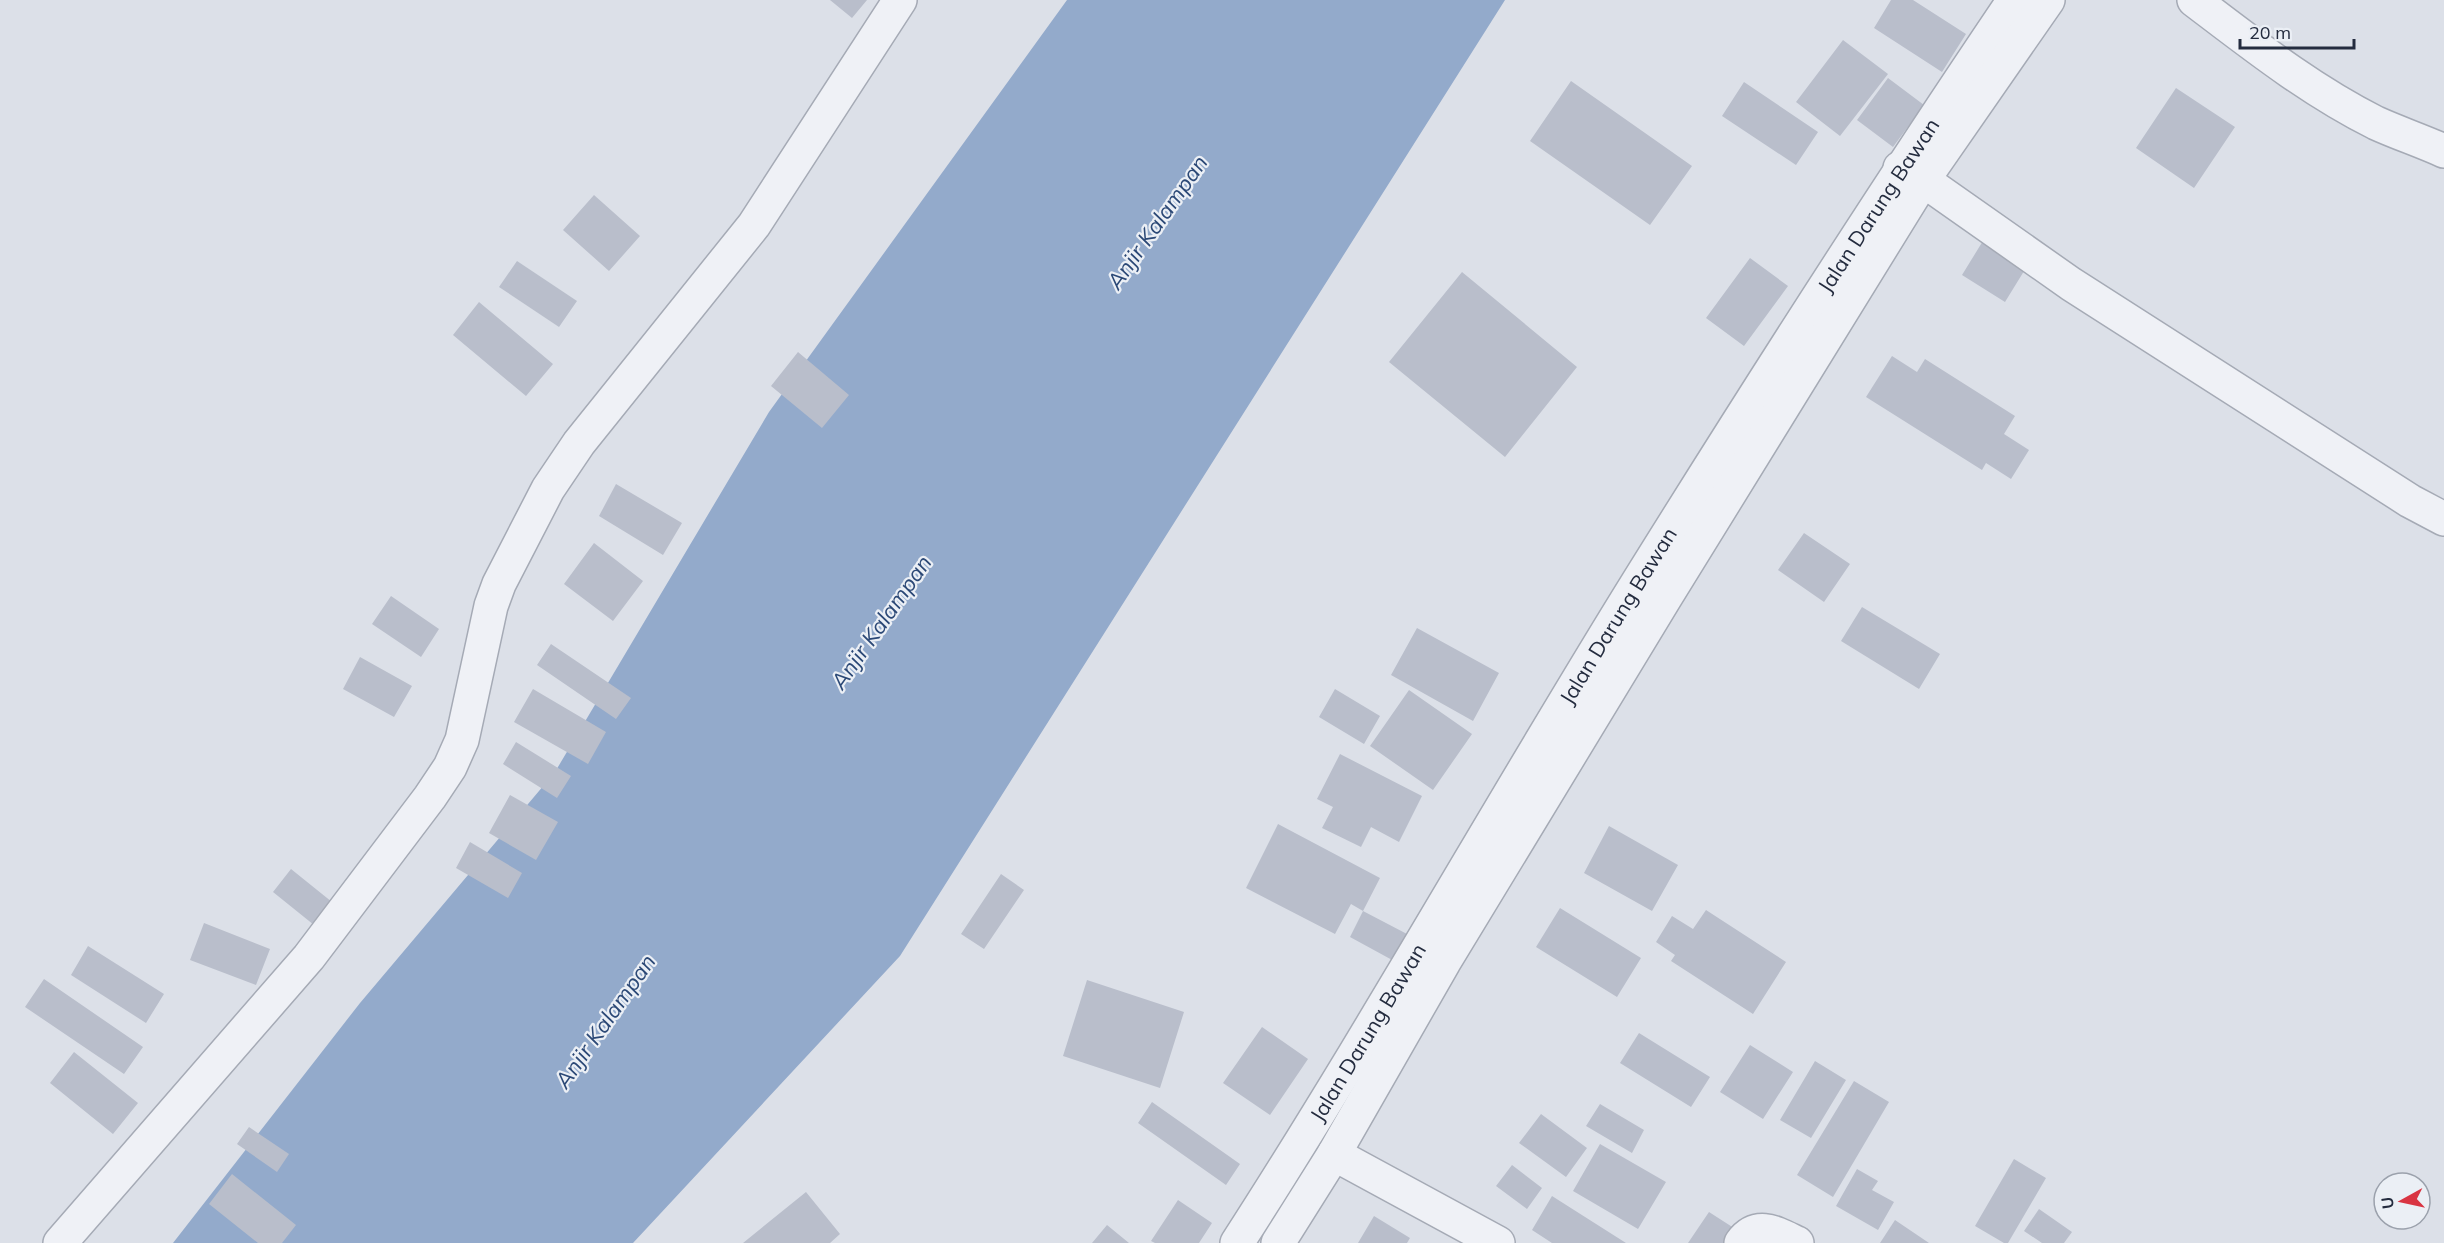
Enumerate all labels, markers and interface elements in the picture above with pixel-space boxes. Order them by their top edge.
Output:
scale bar [2240,12,2354,50]
text: 20 m [2249,21,2291,44]
street label: Jalan Darung Bawan [1812,113,1945,297]
water label: Anjir Kalampan [1100,149,1214,295]
street label: Jalan Darung Bawan [1554,522,1682,709]
water label: Anjir Kalampan [824,549,938,695]
street label: Jalan Darung Bawan [1304,939,1431,1126]
water label: Anjir Kalampan [548,948,662,1094]
north arrow [2372,1171,2432,1231]
text: U [2376,1196,2398,1210]

